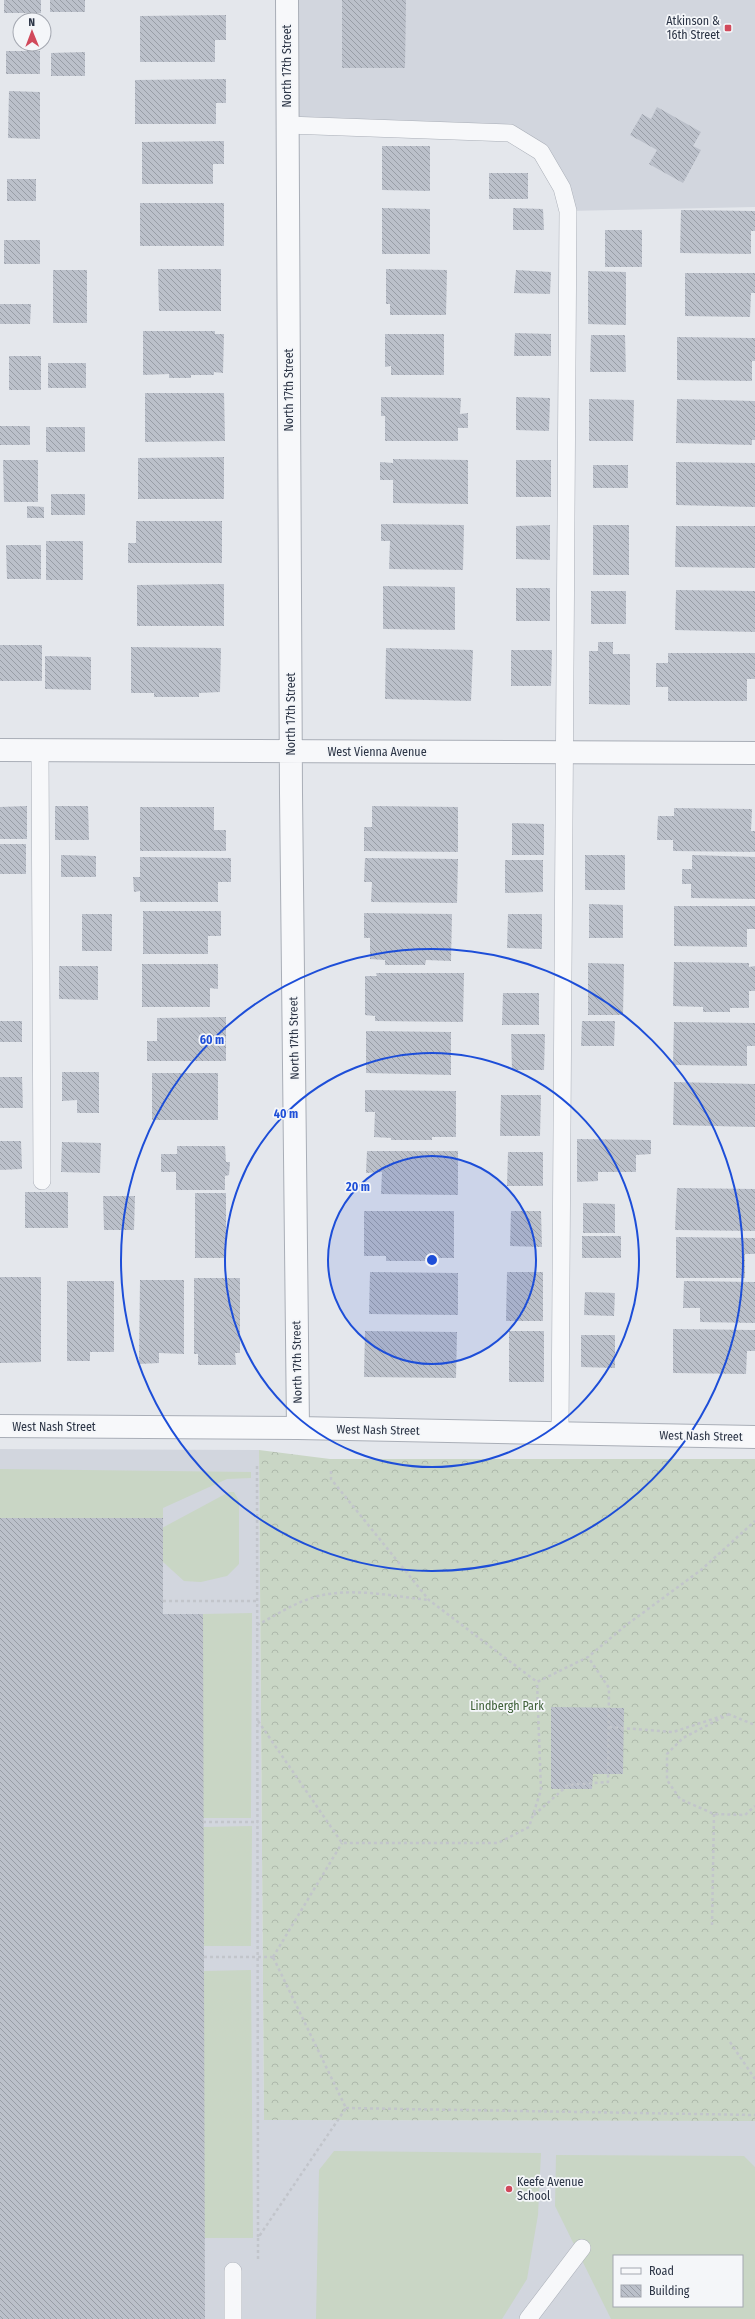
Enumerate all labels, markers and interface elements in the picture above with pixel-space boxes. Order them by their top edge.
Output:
north arrow [12,12,52,52]
place label: Atkinson & 16th Street [666,14,720,42]
text: N [28,16,35,29]
marker: Atkinson & 16th Street [723,23,733,33]
street label: North 17th Street [280,24,294,107]
street label: North 17th Street [282,348,296,431]
street label: North 17th Street [284,672,298,755]
street label: West Vienna Avenue [327,745,427,759]
street label: North 17th Street [286,996,302,1080]
text: 60 m [200,1033,224,1047]
text: 40 m [274,1107,298,1121]
text: 20 m [345,1180,370,1194]
centre of rings [425,1253,439,1267]
street label: North 17th Street [289,1320,305,1404]
street label: West Nash Street [12,1420,96,1434]
street label: West Nash Street [336,1422,420,1438]
street label: West Nash Street [659,1428,743,1444]
park label: Lindbergh Park [470,1699,544,1713]
place label: Keefe Avenue School [517,2175,583,2203]
marker: Keefe Avenue School [504,2184,514,2194]
legend [613,2255,743,2307]
text: Road [649,2264,674,2278]
text: Building [649,2284,690,2298]

